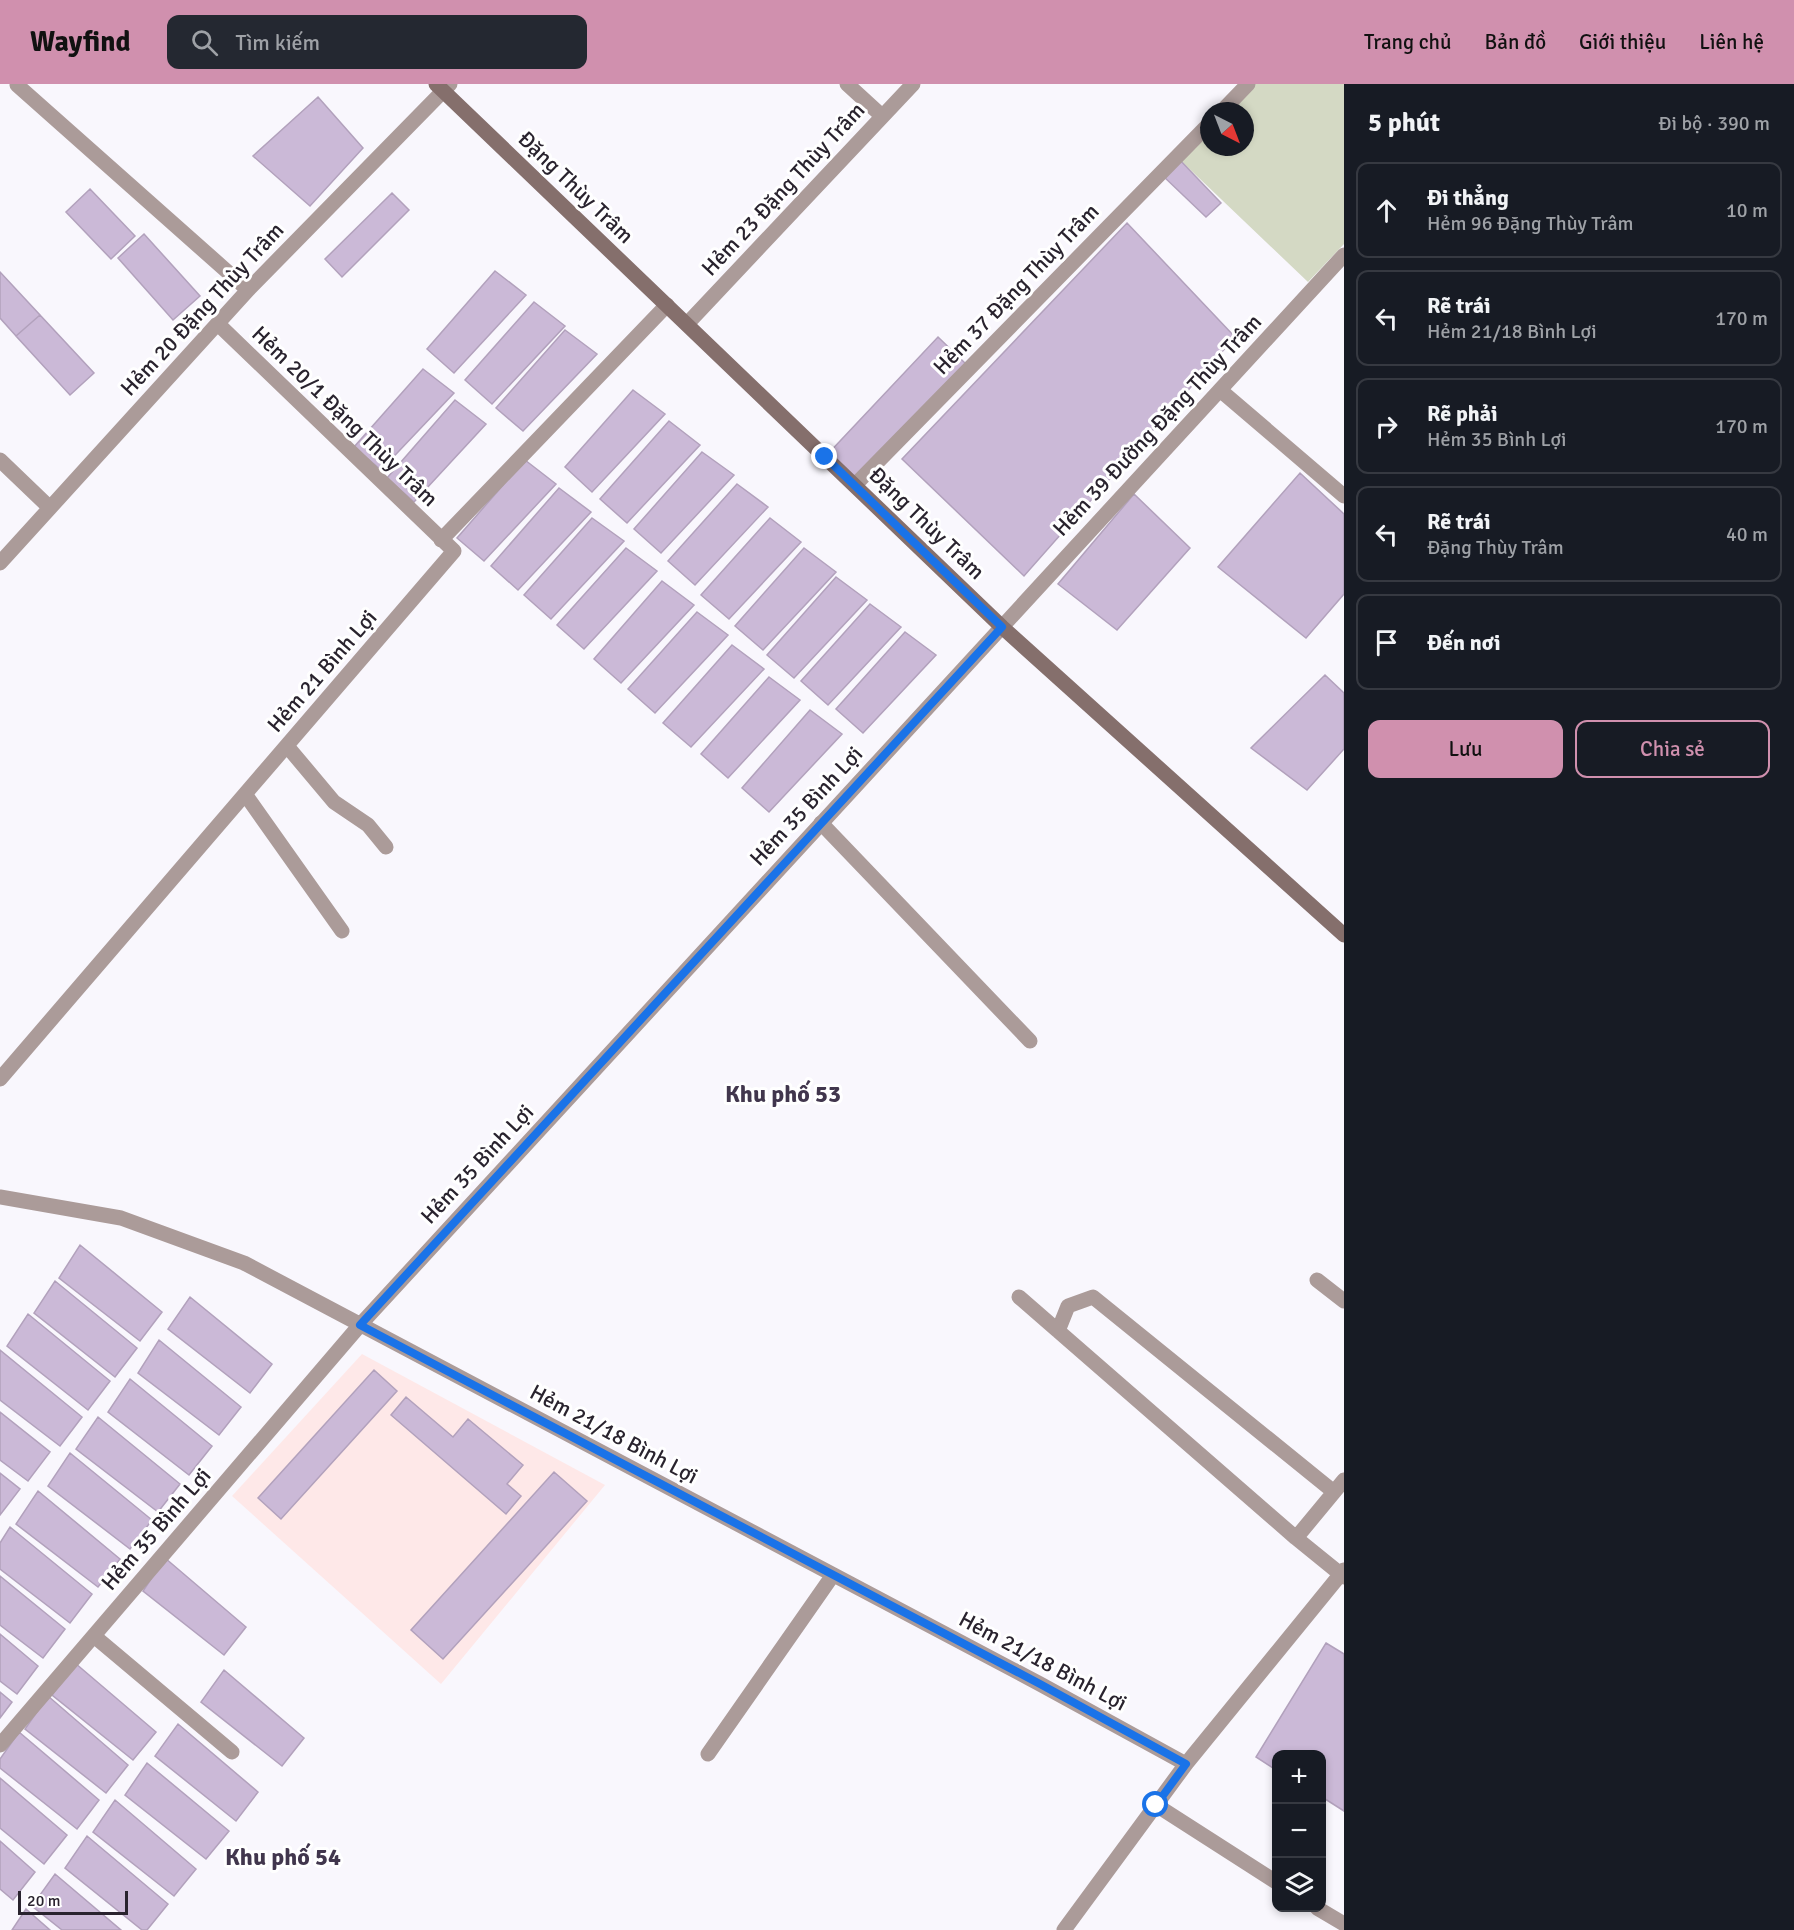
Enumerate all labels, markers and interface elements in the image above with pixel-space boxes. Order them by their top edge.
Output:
search box [167,15,587,69]
text: Wayfind [30,25,131,59]
icon: search [188,26,221,59]
text: Tìm kiếm [236,29,320,56]
text: Trang chủ [1364,29,1452,55]
text: Bản đồ [1485,29,1546,55]
text: Giới thiệu [1579,29,1666,55]
text: Liên hệ [1699,29,1764,55]
street label: Hẻm 23 Đặng Thùy Trâm [696,97,870,281]
north arrow [1200,102,1254,156]
text: 5 phút [1368,107,1440,139]
text: Đi bộ · 390 m [1658,111,1770,136]
street label: Đặng Thùy Trâm [513,125,639,249]
text: Đi thẳng [1427,184,1509,211]
icon: ahead [1370,194,1403,227]
street label: Hẻm 37 Đặng Thùy Trâm [927,198,1105,380]
text: 10 m [1726,198,1768,223]
text: Hẻm 96 Đặng Thùy Trâm [1427,211,1634,236]
street label: Hẻm 20 Đặng Thùy Trâm [115,217,289,401]
text: Rẽ trái [1427,292,1491,319]
icon: left [1370,302,1403,335]
text: 170 m [1715,306,1768,331]
street label: Hẻm 39 Đường Đặng Thùy Trâm [1047,308,1267,542]
text: Hẻm 21/18 Bình Lợi [1427,319,1597,344]
street label: Hẻm 20/1 Đặng Thùy Trâm [246,320,444,512]
text: Rẽ phải [1427,400,1498,427]
icon: right [1370,410,1403,443]
text: 170 m [1715,414,1768,439]
text: Hẻm 35 Bình Lợi [1427,427,1567,452]
route end [811,443,837,469]
street label: Đặng Thùy Trâm [864,461,990,585]
text: Rẽ trái [1427,508,1491,535]
icon: left [1370,518,1403,551]
text: 40 m [1726,522,1768,547]
text: Đặng Thùy Trâm [1427,535,1564,560]
street label: Hẻm 21 Bình Lợi [261,604,383,738]
icon: arrive [1370,626,1403,659]
text: Đến nơi [1427,629,1501,656]
button: Lưu [1368,720,1563,778]
button: Chia sẻ [1575,720,1770,778]
street label: Hẻm 35 Bình Lợi [744,741,868,871]
district label: Khu phố 53 [725,1079,841,1109]
street label: Hẻm 35 Bình Lợi [415,1099,539,1229]
street label: Hẻm 21/18 Bình Lợi [525,1378,703,1490]
street label: Hẻm 35 Bình Lợi [95,1462,217,1596]
street label: Hẻm 21/18 Bình Lợi [954,1605,1132,1717]
map controls [1272,1750,1326,1912]
button: + [1272,1750,1326,1804]
route start [1142,1791,1168,1817]
button: − [1272,1804,1326,1858]
district label: Khu phố 54 [225,1842,341,1872]
button: layers [1272,1858,1326,1912]
scale bar [18,1888,128,1916]
text: 20 m [27,1891,61,1911]

